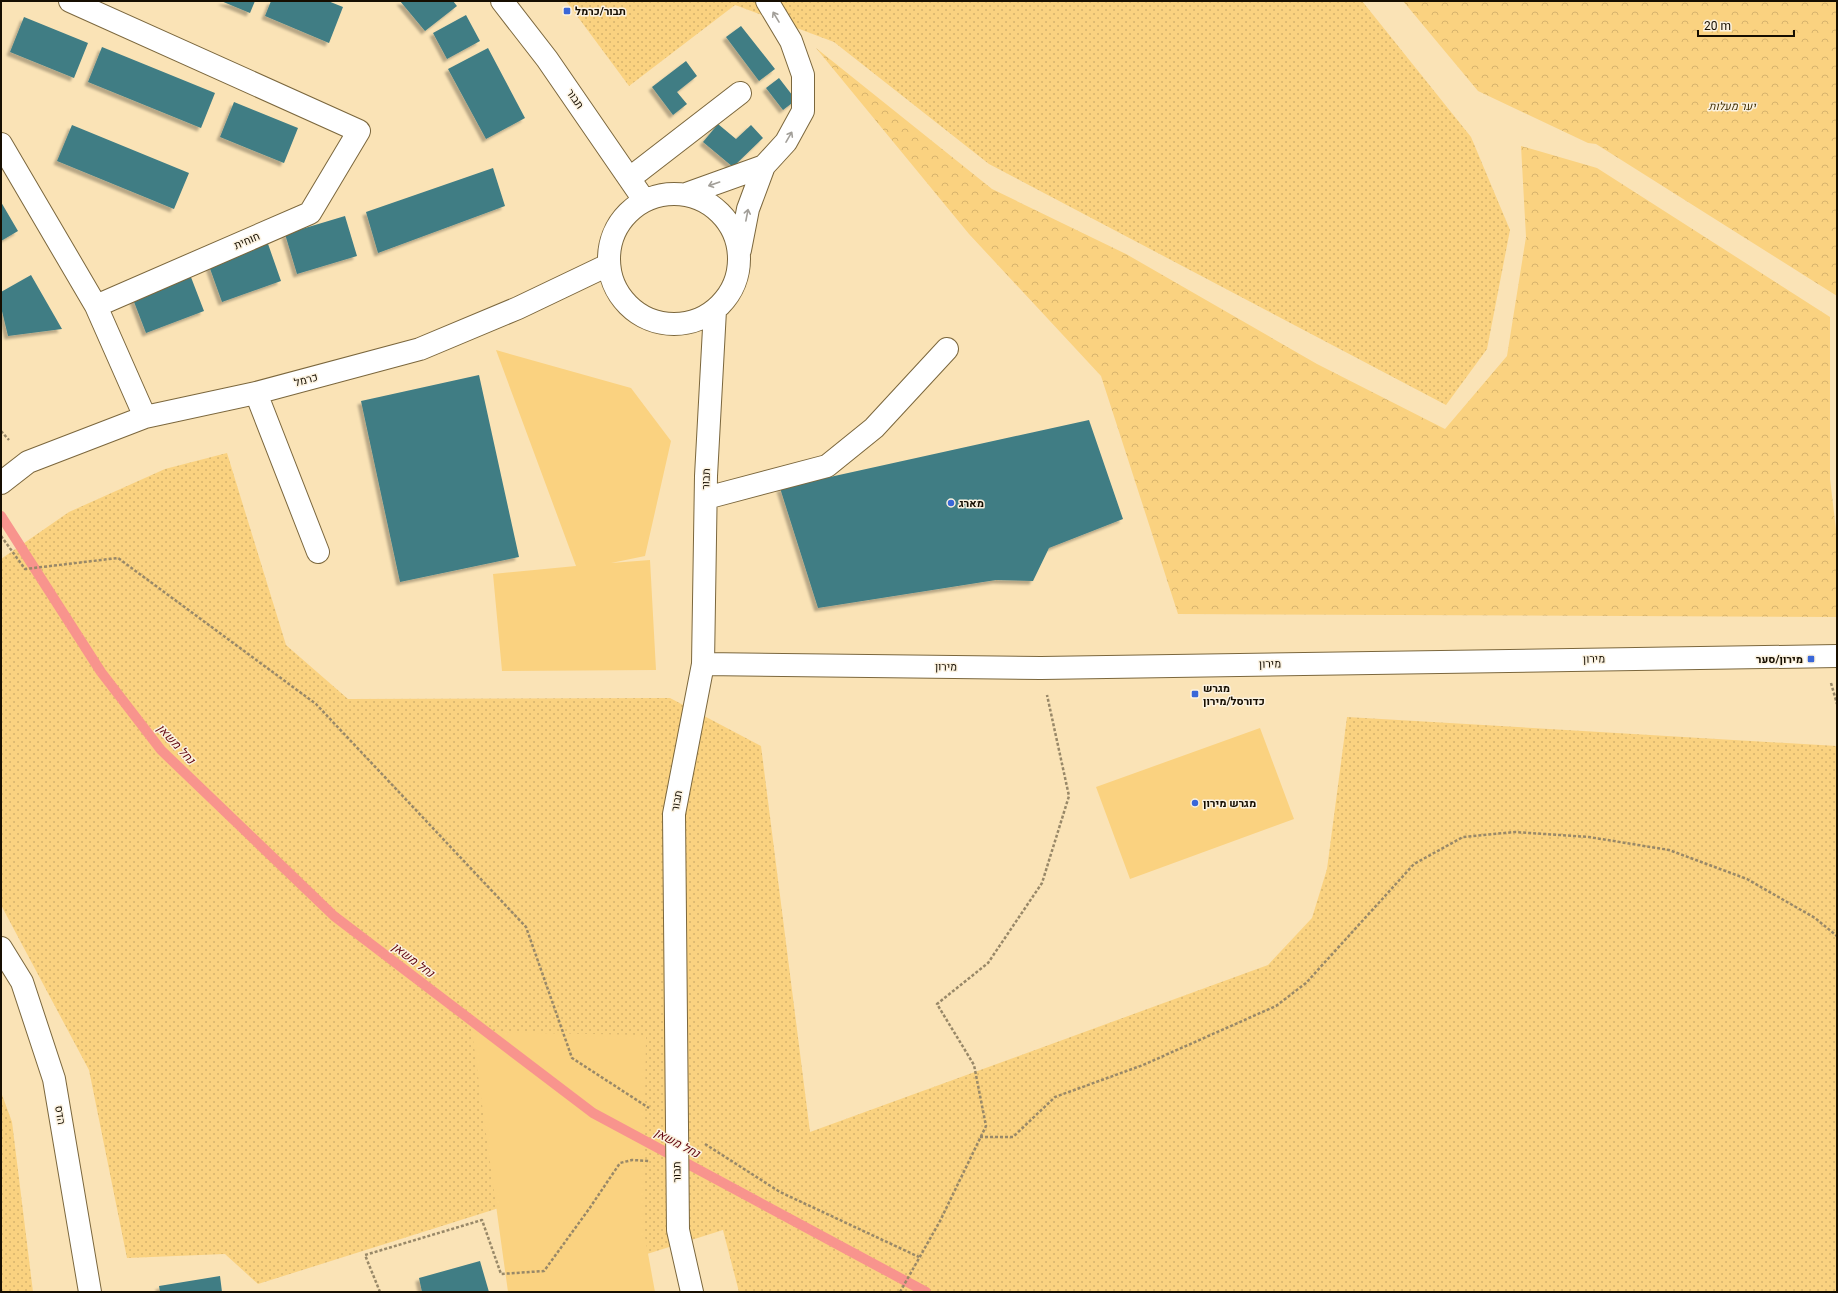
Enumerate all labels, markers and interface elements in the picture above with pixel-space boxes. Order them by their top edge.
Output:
place label: תבור/כרמל [575,3,626,20]
marker: תבור/כרמל [562,6,572,16]
one-way arrow [772,11,780,23]
scale bar [1698,12,1794,38]
text: 20 m [1704,17,1731,35]
street label: תבור [562,85,588,113]
park label: יער מעלות [1709,98,1757,115]
one-way arrow [785,131,793,143]
one-way arrow [708,180,720,188]
one-way arrow [743,209,751,222]
street label: חוחית [231,228,263,254]
street label: כרמל [292,369,320,391]
street label: תבור [697,468,715,490]
place label: מארג [959,495,984,512]
marker: מארג [946,498,956,508]
street label: מירון [1583,650,1605,668]
place label: מירון/סער [1756,651,1803,668]
marker: מירון/סער [1806,654,1816,664]
street label: מירון [1259,655,1281,673]
street label: מירון [935,658,957,676]
place label: מגרש כדורסל/מירון [1203,680,1265,710]
marker: מגרש כדורסל/מירון [1190,689,1200,699]
water label: נחל משאן [153,720,200,769]
street label: תבור [667,789,687,813]
place label: מגרש מירון [1203,795,1256,812]
marker: מגרש מירון [1190,798,1200,808]
water label: נחל משאן [388,938,439,983]
street label: הדס [50,1104,70,1126]
water label: נחל משאן [651,1124,704,1163]
street label: תבור [668,1161,686,1183]

